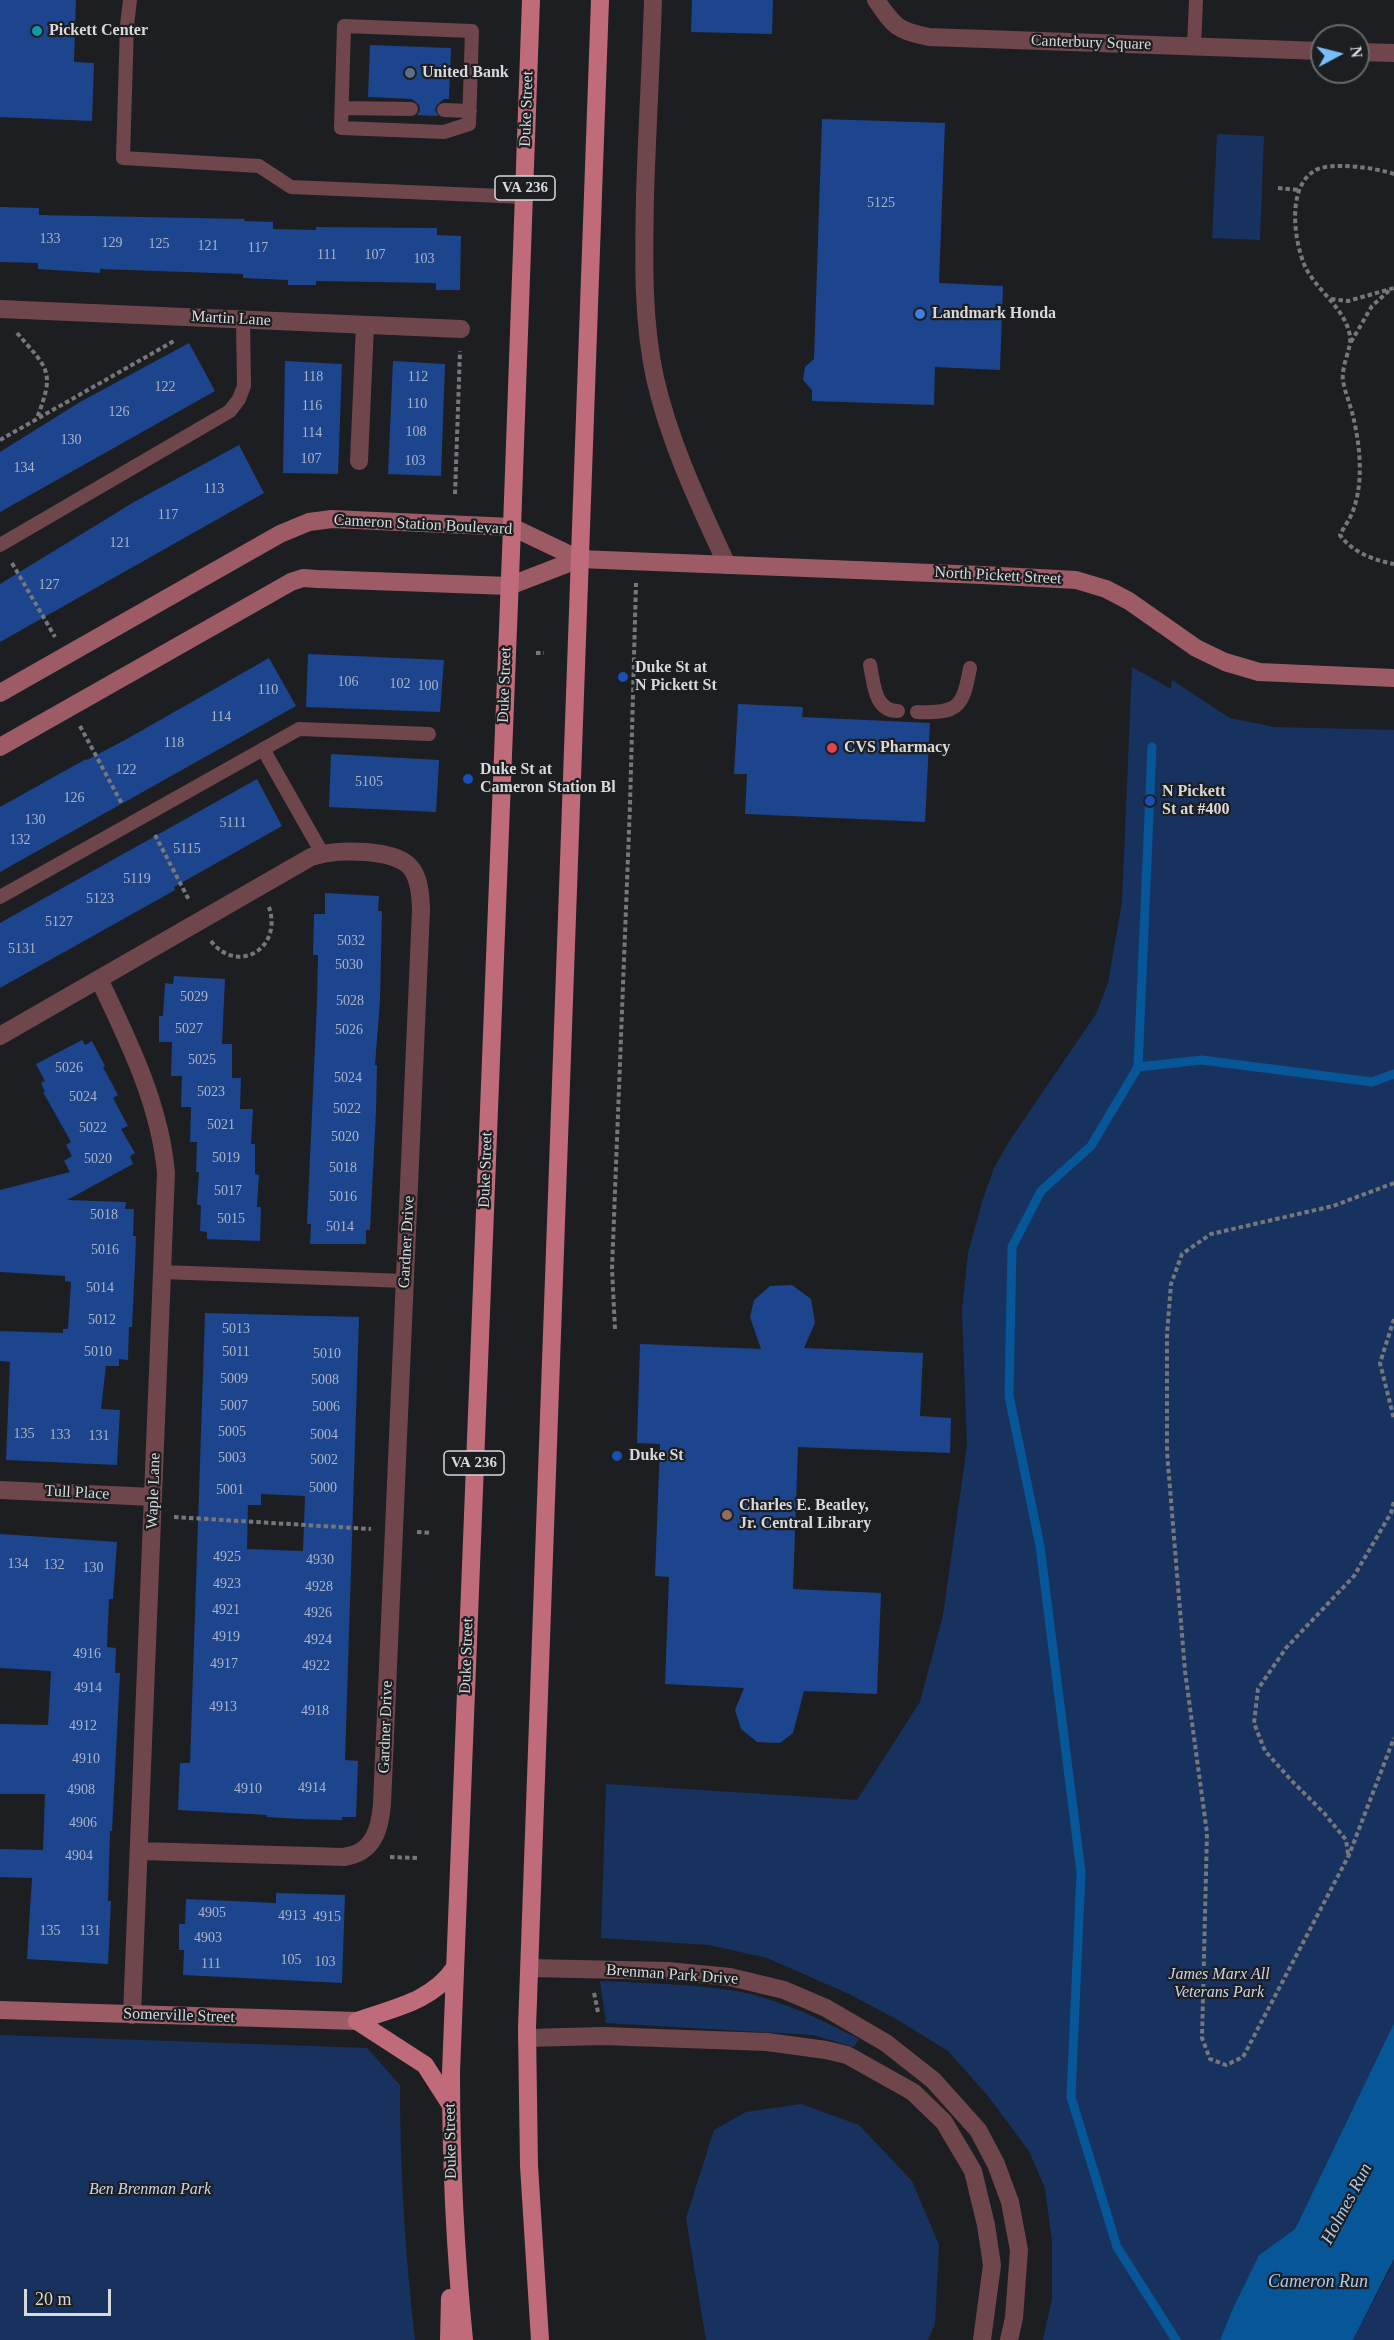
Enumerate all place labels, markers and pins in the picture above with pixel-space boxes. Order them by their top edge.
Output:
place label: Pickett Center [49,21,148,41]
marker: Pickett Center [30,24,44,38]
place label: United Bank [422,63,509,83]
marker: United Bank [403,66,417,80]
place label: Landmark Honda [932,304,1056,324]
marker: Landmark Honda [913,307,927,321]
place label: Duke St at N Pickett St [635,658,717,696]
marker: Duke St at N Pickett St [616,670,630,684]
place label: CVS Pharmacy [844,738,950,758]
marker: CVS Pharmacy [825,741,839,755]
place label: Duke St at Cameron Station Bl [480,760,616,798]
marker: Duke St at Cameron Station Bl [461,772,475,786]
place label: N Pickett St at #400 [1162,782,1230,820]
marker: N Pickett St at #400 [1143,794,1157,808]
place label: Duke St [629,1446,684,1466]
marker: Duke St [610,1449,624,1463]
place label: Charles E. Beatley, Jr. Central Library [739,1496,871,1534]
marker: Charles E. Beatley, Jr. Central Library [720,1508,734,1522]

